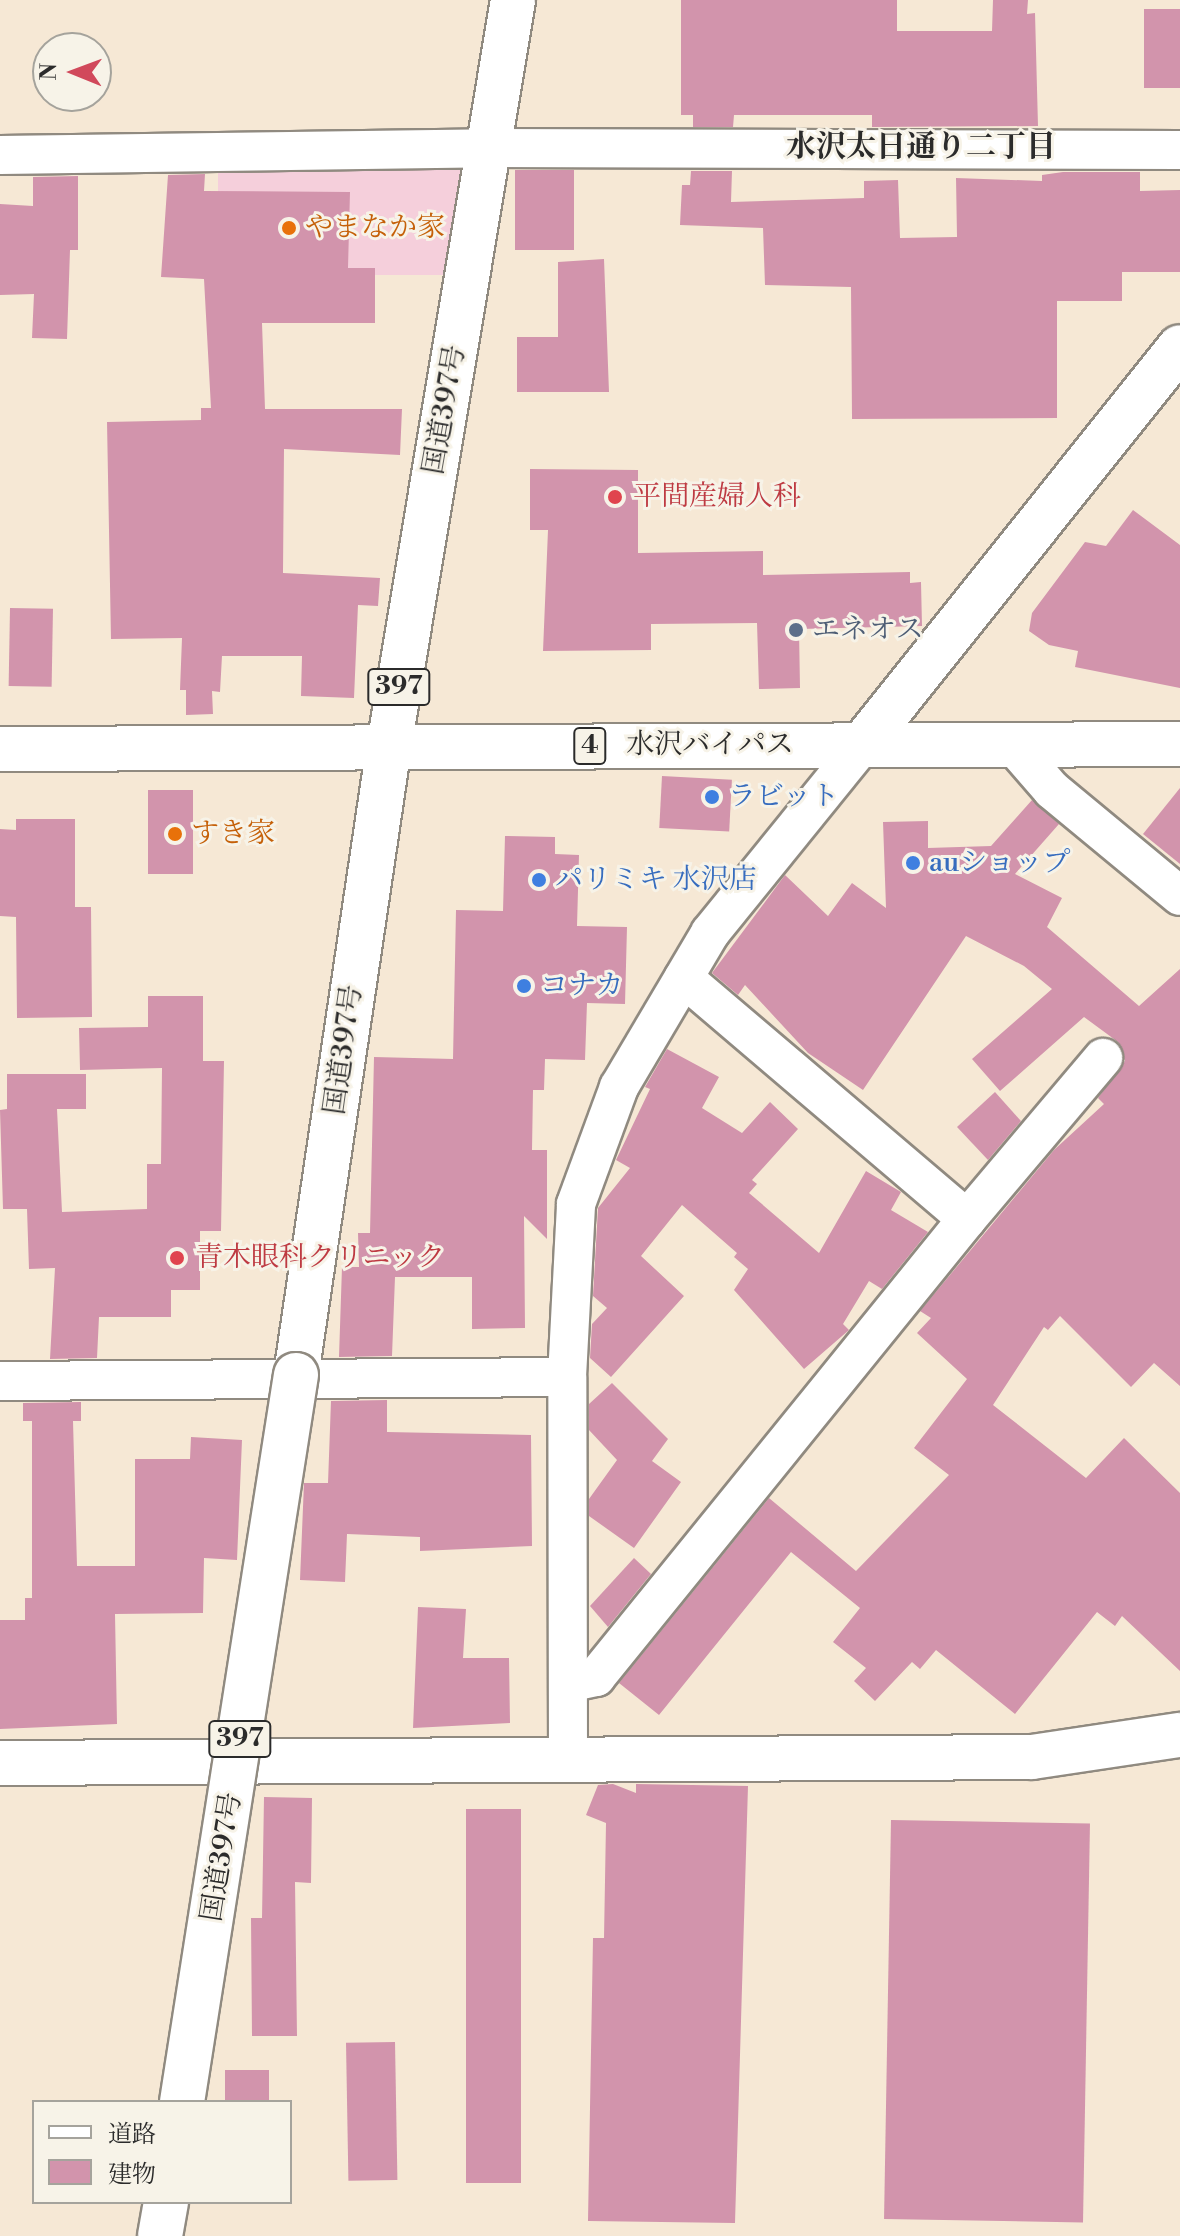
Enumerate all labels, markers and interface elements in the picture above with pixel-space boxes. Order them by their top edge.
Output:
north arrow [32,32,112,112]
text: N [36,63,63,81]
district label: 水沢太日通り二丁目 [786,129,1056,165]
place label: やまなか家 [305,211,445,245]
marker: やまなか家 [280,219,298,237]
street label: 国道397号 [417,343,473,477]
place label: 平間産婦人科 [633,480,801,514]
marker: 平間産婦人科 [604,486,626,508]
place label: エネオス [812,613,924,647]
marker: エネオス [787,621,805,639]
road number: 397 [367,665,431,709]
road number: 4 [572,724,608,768]
street label: 水沢バイパス [626,728,794,762]
place label: ラビット [728,780,840,814]
marker: ラビット [703,788,721,806]
place label: すき家 [191,817,275,851]
marker: すき家 [166,825,184,843]
place label: auショップ [929,846,1071,880]
marker: auショップ [904,854,922,872]
place label: パリミキ 水沢店 [555,863,757,897]
marker: パリミキ 水沢店 [530,871,548,889]
place label: コナカ [540,969,624,1003]
marker: コナカ [515,977,533,995]
street label: 国道397号 [318,983,370,1117]
place label: 青木眼科クリニック [195,1241,447,1275]
marker: 青木眼科クリニック [166,1247,188,1269]
road number: 397 [208,1717,272,1761]
street label: 国道397号 [195,1790,249,1924]
legend [32,2100,292,2204]
text: 道路 [108,2120,156,2150]
text: 建物 [108,2160,156,2190]

